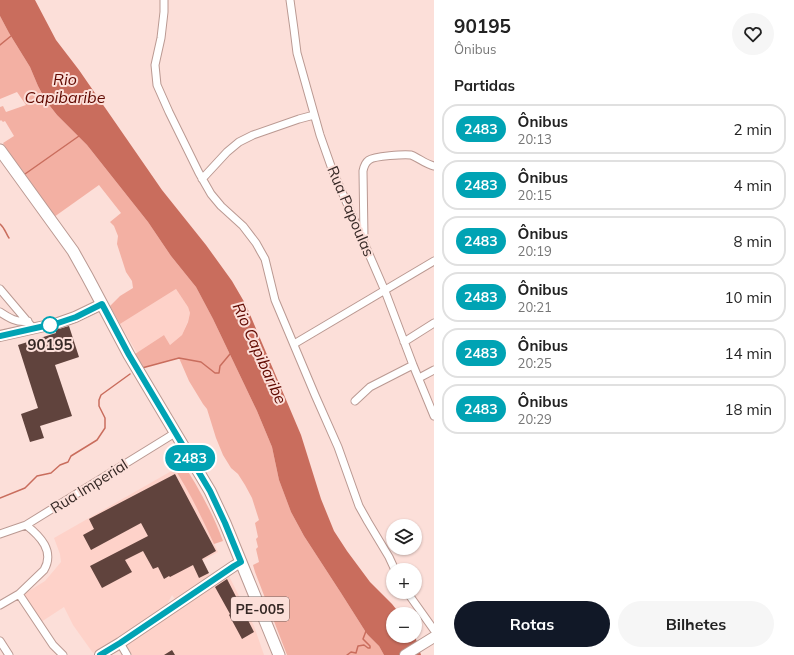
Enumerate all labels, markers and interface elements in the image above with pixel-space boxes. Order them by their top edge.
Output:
button: heart [732,13,774,55]
text: 90195 [454,14,511,38]
text: Ônibus [454,41,497,57]
water label: Rio Capibaribe [25,69,106,107]
text: Partidas [454,76,515,95]
text: Ônibus [518,112,568,131]
text: 2483 [464,120,498,138]
text: 2 min [734,120,772,139]
text: 20:13 [518,131,552,147]
street label: Rua Papoulas [323,163,379,259]
text: Ônibus [518,168,568,187]
text: 2483 [464,176,498,194]
text: 4 min [734,176,772,195]
text: 20:15 [518,187,552,203]
text: Ônibus [518,224,568,243]
text: 2483 [464,232,498,250]
text: 8 min [734,232,772,251]
text: 20:19 [518,243,552,259]
text: Ônibus [518,280,568,299]
text: 2483 [464,288,498,306]
text: 10 min [725,288,772,307]
water label: Rio Capibaribe [229,299,291,407]
text: 20:21 [518,299,552,315]
marker: 90195 [41,316,59,334]
place label: 90195 [27,335,73,354]
text: Ônibus [518,336,568,355]
text: 2483 [464,344,498,362]
text: 14 min [725,344,772,363]
text: 20:25 [518,355,552,371]
text: Ônibus [518,392,568,411]
text: 2483 [464,400,498,418]
text: 18 min [725,400,772,419]
text: 20:29 [518,411,552,427]
line badge: 2483 [162,445,218,471]
text: 2483 [173,449,207,467]
street label: Rua Imperial [47,455,131,517]
map controls [386,519,422,643]
button: layers [386,519,422,555]
button: + [386,563,422,599]
road number: PE-005 [231,597,289,621]
button: Rotas [454,601,610,647]
button: Bilhetes [618,601,774,647]
button: − [386,607,422,643]

